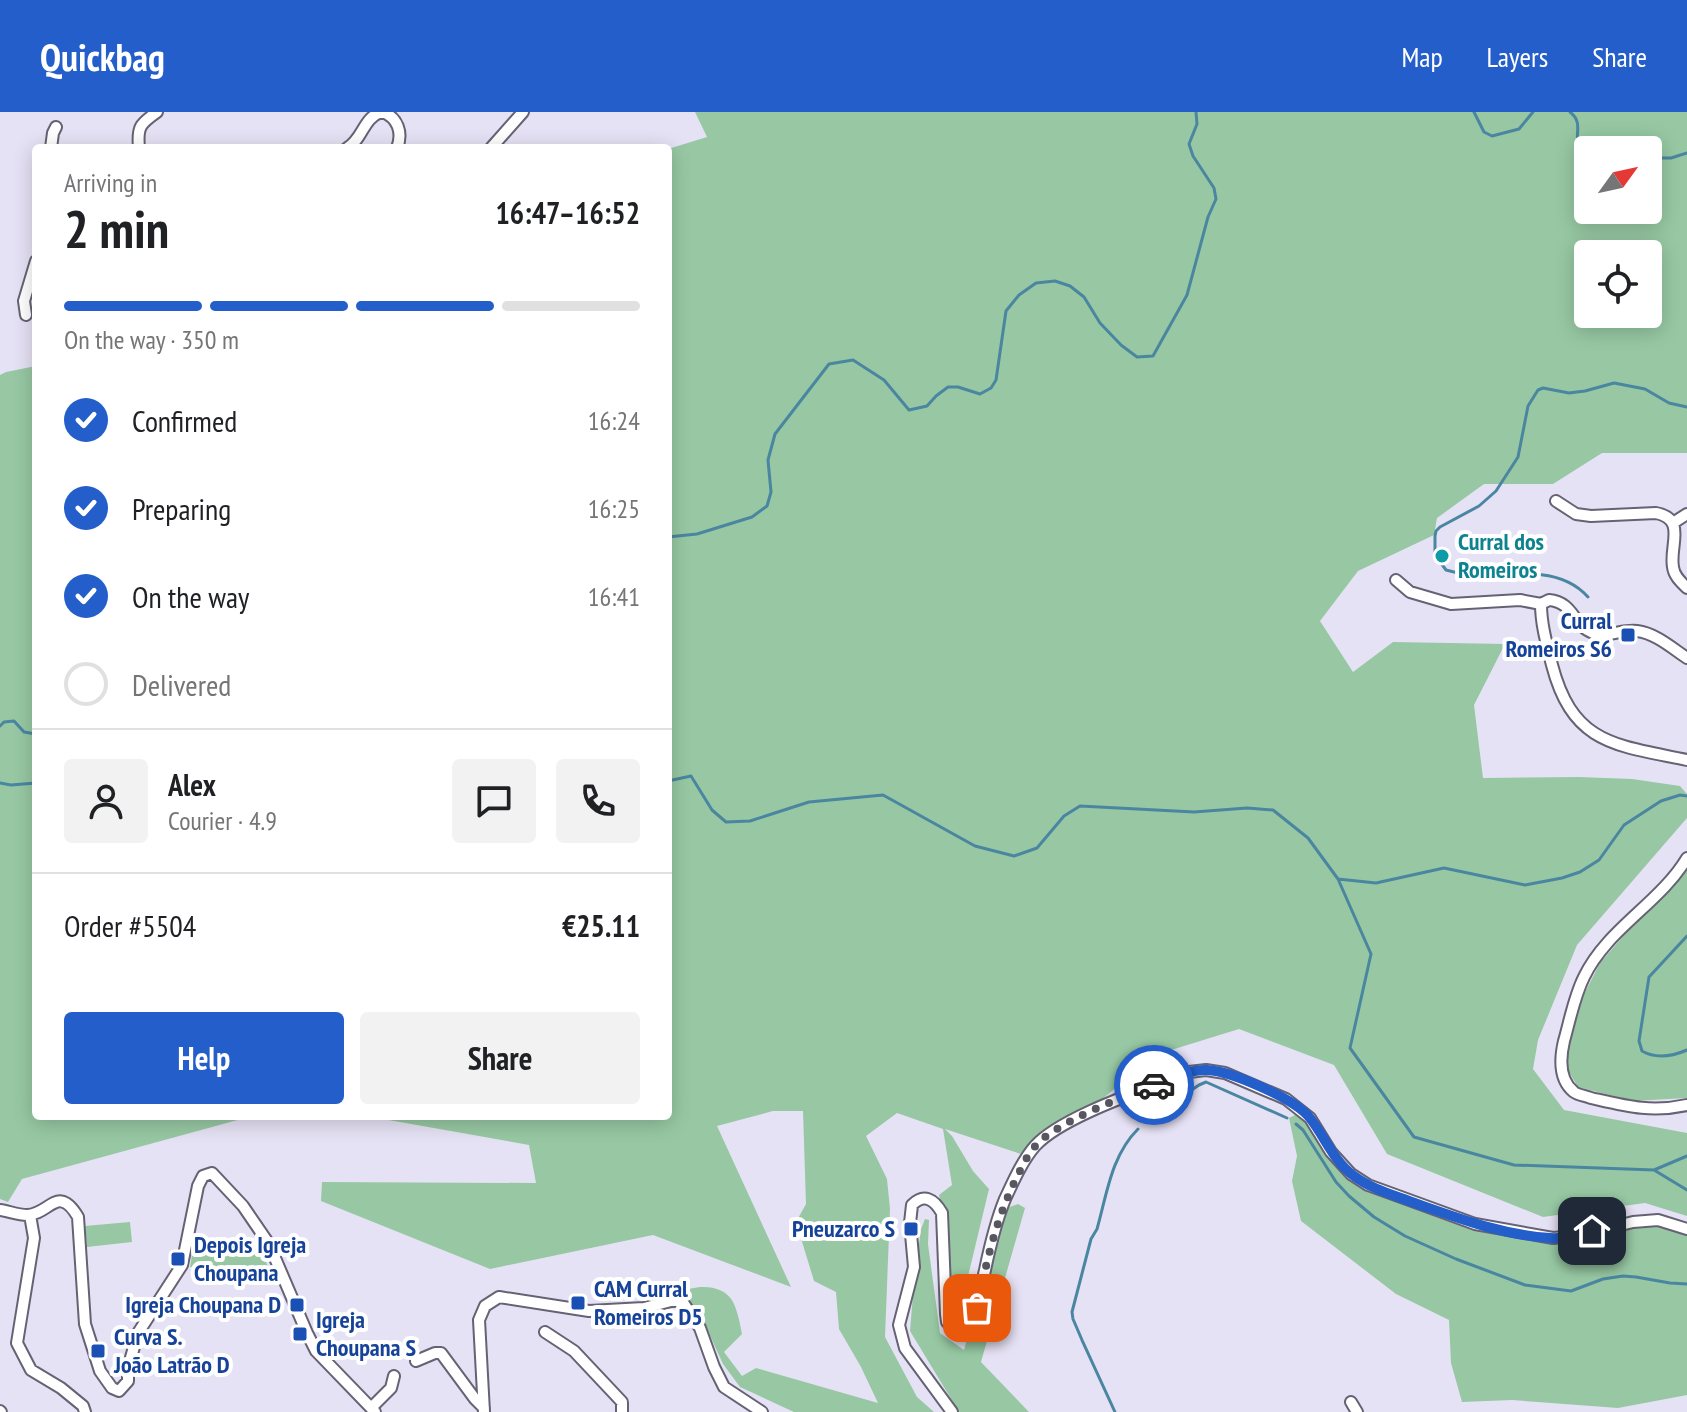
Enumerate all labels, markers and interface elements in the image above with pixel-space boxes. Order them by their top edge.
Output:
text: Quickbag [40,32,165,81]
text: Map [1401,38,1443,75]
text: Layers [1487,38,1548,75]
text: Share [1592,38,1647,75]
north arrow [1574,136,1662,224]
map controls [1574,136,1662,328]
text: Arriving in [64,166,157,199]
text: 16:47–16:52 [496,193,640,232]
text: 2 min [64,195,169,262]
button: locate [1574,240,1662,328]
text: On the way · 350 m [64,323,239,356]
icon: check [64,398,108,442]
text: Confirmed [132,401,237,440]
text: 16:24 [588,404,640,437]
icon: check [64,486,108,530]
text: Preparing [132,489,231,528]
text: 16:25 [588,492,640,525]
place label: Curral dos Romeiros [1458,526,1544,585]
marker: Curral dos Romeiros [1433,547,1451,565]
icon: check [64,574,108,618]
text: On the way [132,577,249,616]
text: 16:41 [588,580,640,613]
place label: Curral Romeiros S6 [1506,605,1612,664]
marker: Curral Romeiros S6 [1619,626,1637,644]
text: Delivered [132,665,231,704]
button: person [64,759,148,843]
button: chat [452,759,536,843]
button: phone [556,759,640,843]
text: Alex [168,765,216,804]
text: Courier · 4.9 [168,804,277,837]
text: Order #5504 [64,906,196,945]
text: €25.11 [562,906,640,945]
button: Help [64,1012,344,1104]
button: Share [360,1012,640,1104]
courier [1114,1045,1194,1125]
icon: car [1132,1063,1176,1107]
pin [1558,1197,1626,1265]
icon: home [1570,1209,1614,1253]
place label: Pneuzarco S [792,1213,895,1244]
marker: Pneuzarco S [902,1220,920,1238]
place label: Depois Igreja Choupana [194,1229,306,1288]
marker: Depois Igreja Choupana [169,1250,187,1268]
place label: CAM Curral Romeiros D5 [594,1273,703,1332]
pin [943,1274,1011,1342]
icon: bag [955,1286,999,1330]
place label: Igreja Choupana D [125,1289,281,1320]
marker: CAM Curral Romeiros D5 [569,1294,587,1312]
marker: Igreja Choupana D [288,1296,306,1314]
place label: Igreja Choupana S [316,1304,416,1363]
place label: Curva S. João Latrão D [113,1321,230,1380]
marker: Igreja Choupana S [291,1325,309,1343]
marker: Curva S. João Latrão D [89,1342,107,1360]

